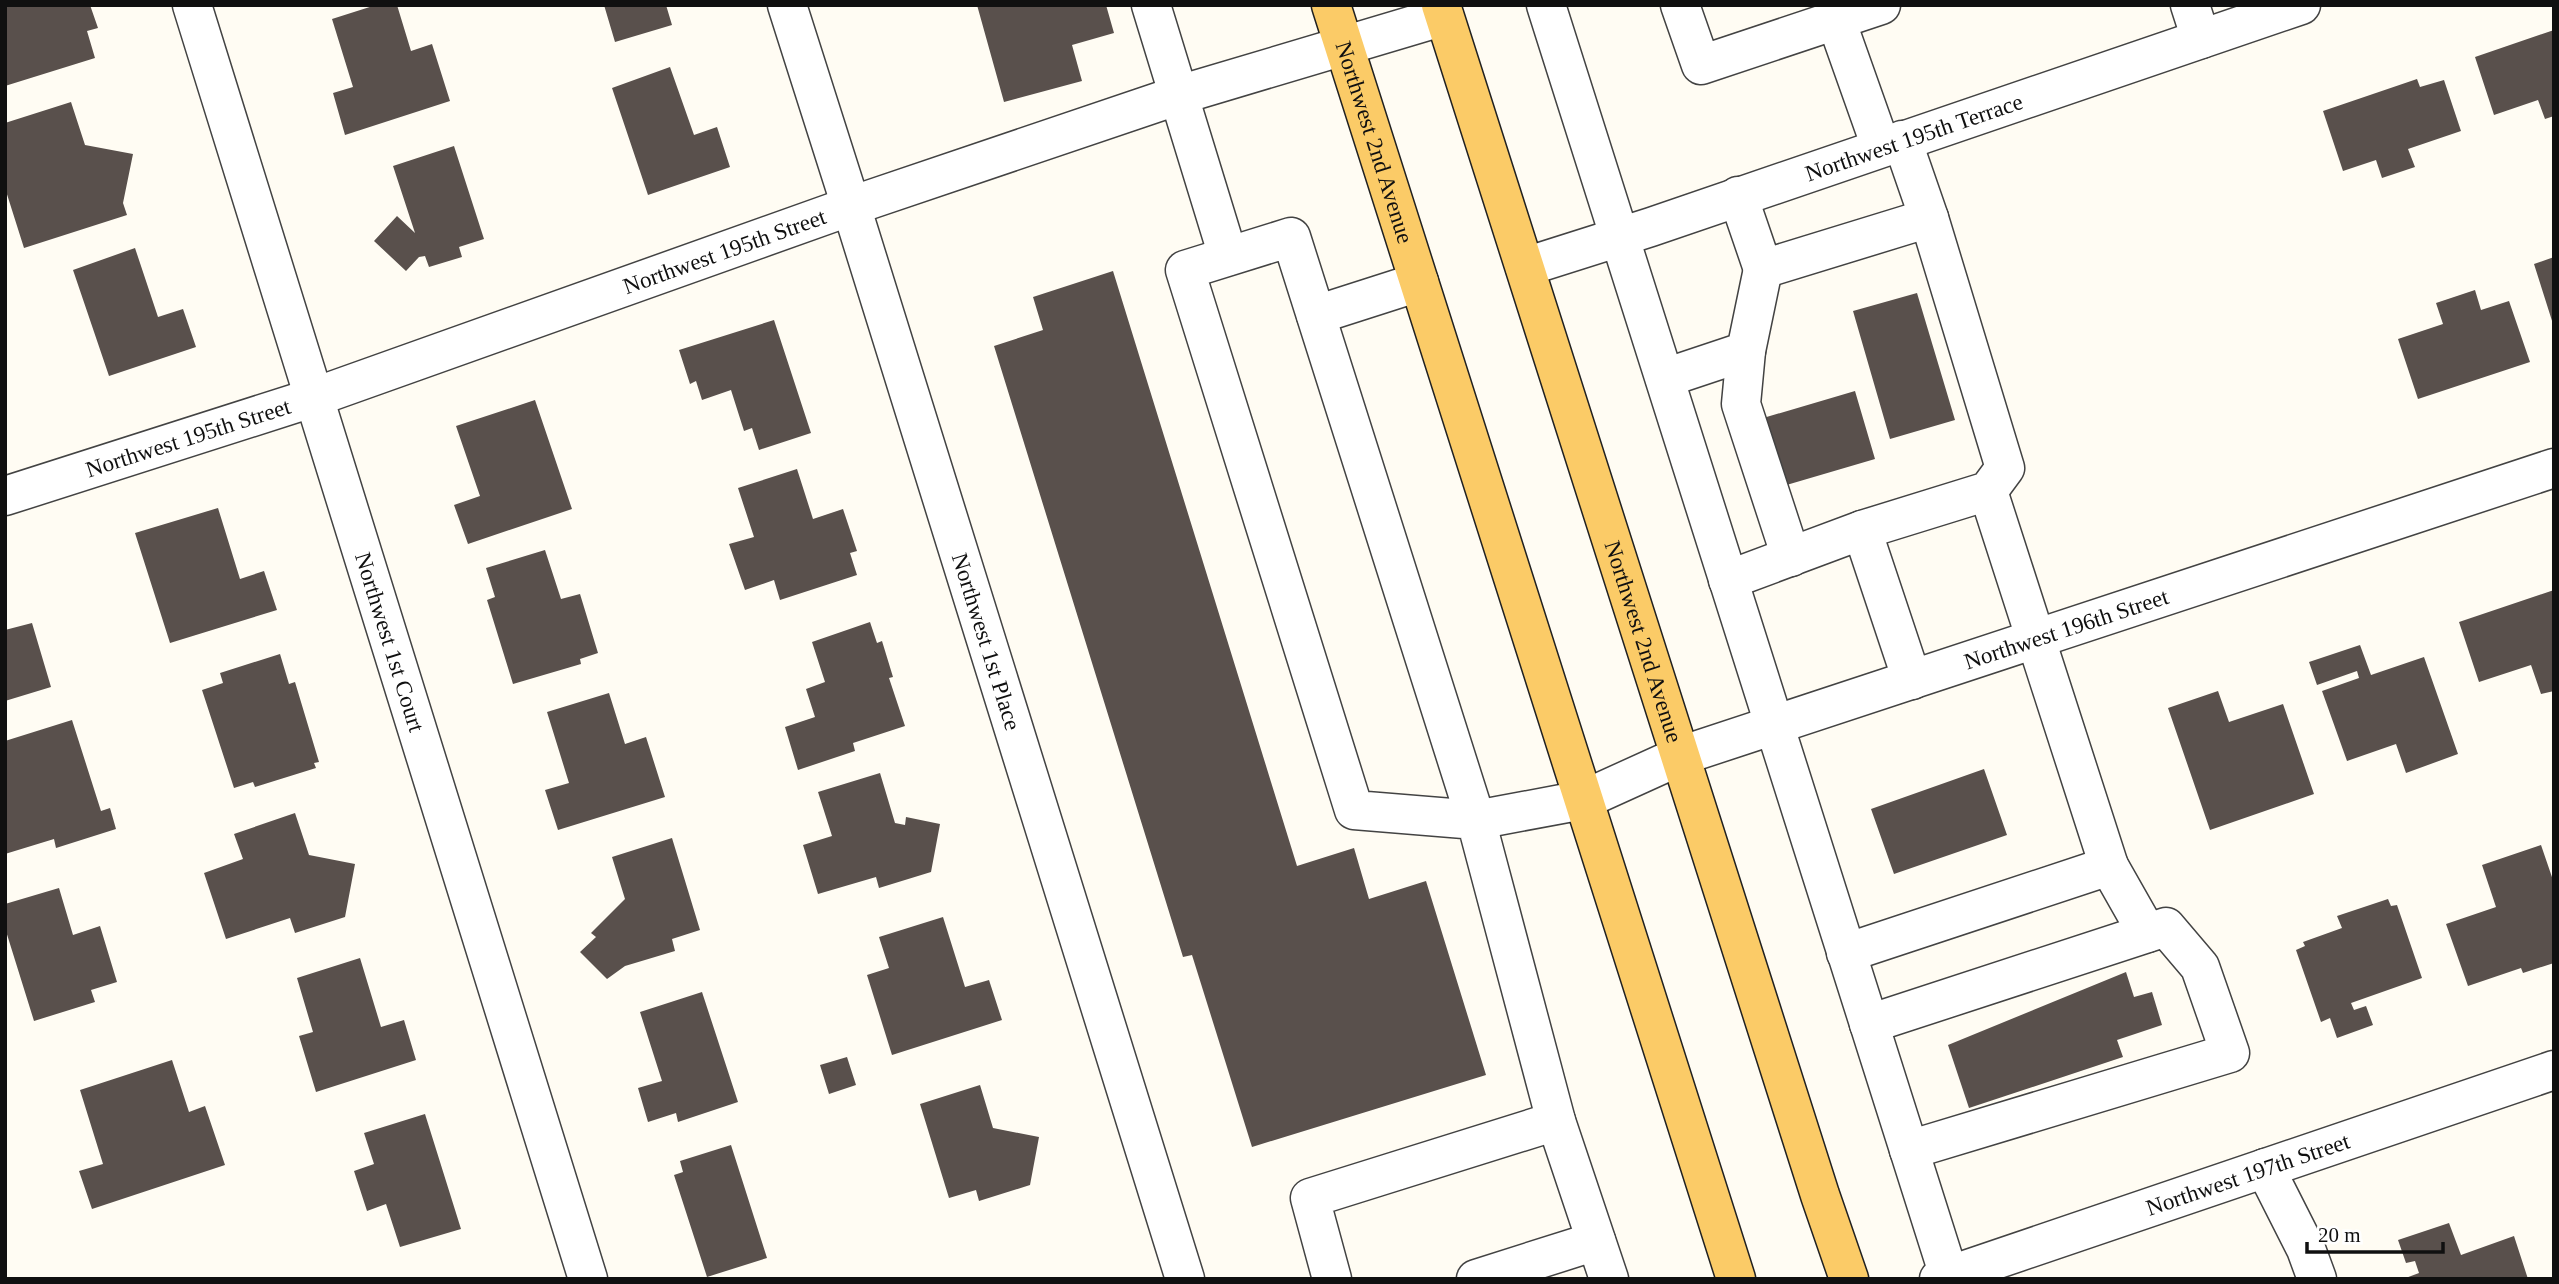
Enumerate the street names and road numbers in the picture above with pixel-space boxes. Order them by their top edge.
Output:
street label: Northwest 2nd Avenue [1331,38,1418,246]
street label: Northwest 195th Terrace [1802,89,2026,186]
street label: Northwest 195th Street [620,203,830,299]
street label: Northwest 195th Street [82,393,294,482]
street label: Northwest 2nd Avenue [1600,537,1688,746]
street label: Northwest 1st Court [350,549,430,735]
street label: Northwest 1st Place [947,550,1026,733]
street label: Northwest 196th Street [1961,583,2172,674]
street label: Northwest 197th Street [2143,1128,2353,1220]

